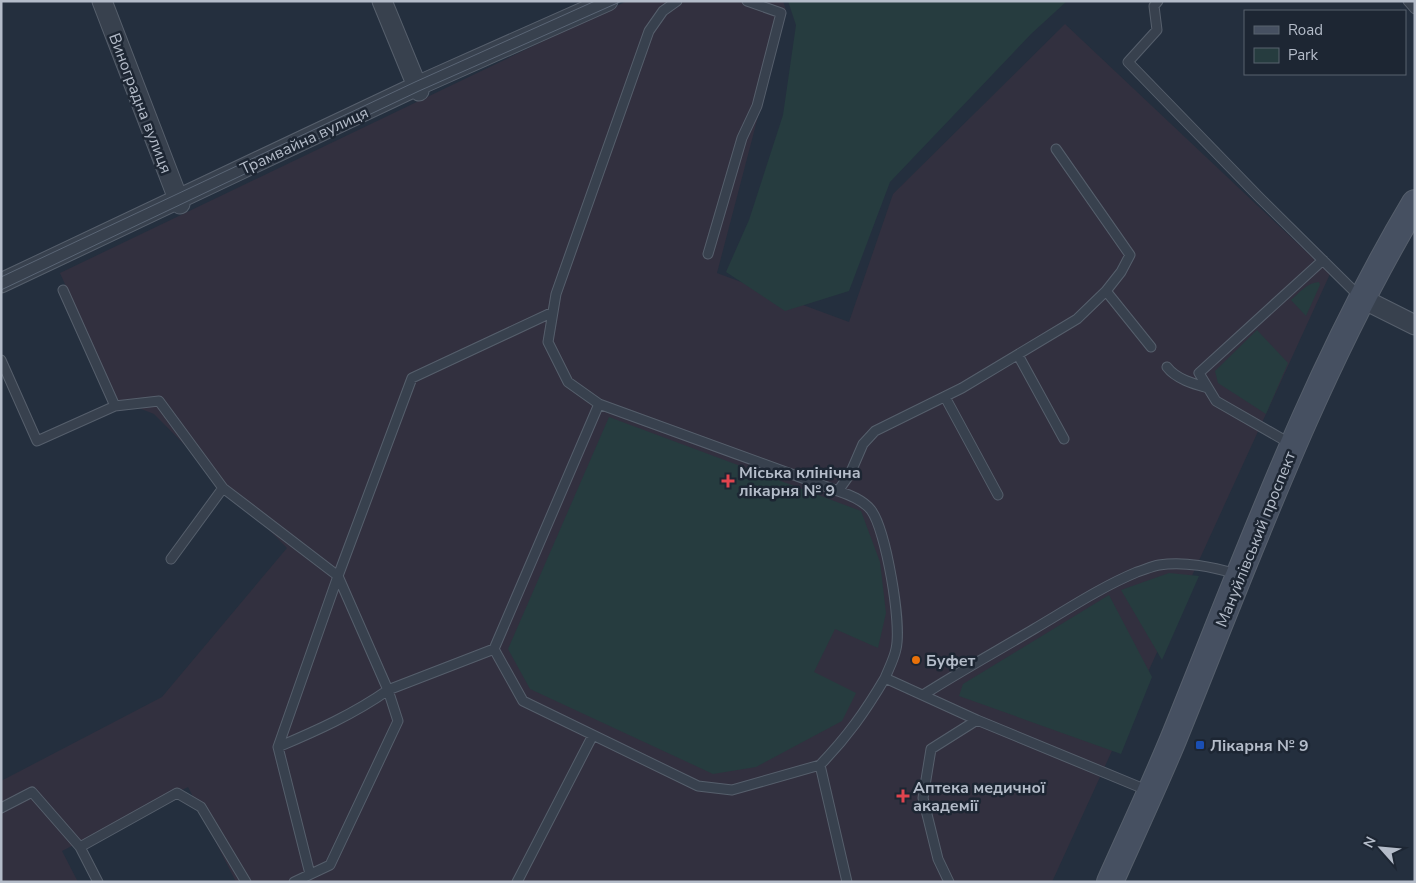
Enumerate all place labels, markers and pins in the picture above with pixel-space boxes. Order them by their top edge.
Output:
place label: Міська клінічна лікарня № 9 [739,462,861,502]
marker: Міська клінічна лікарня № 9 [721,474,735,488]
place label: Буфет [926,650,976,672]
marker: Буфет [910,654,922,666]
place label: Лікарня № 9 [1210,735,1309,757]
marker: Лікарня № 9 [1194,739,1206,751]
place label: Аптека медичної академії [913,777,1046,817]
marker: Аптека медичної академії [897,790,909,802]

